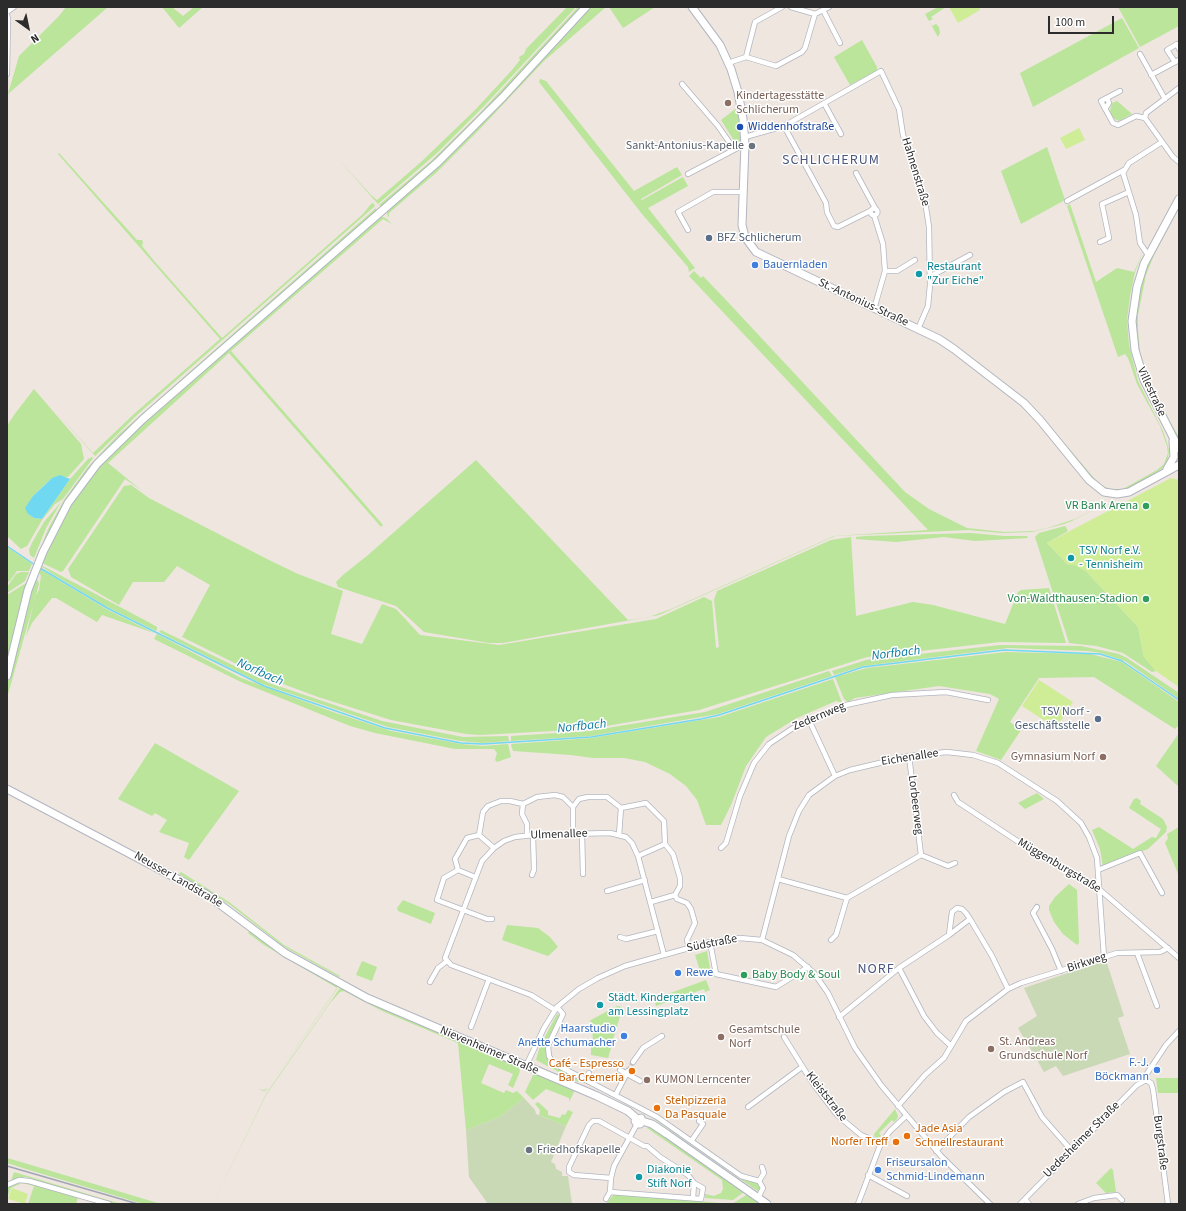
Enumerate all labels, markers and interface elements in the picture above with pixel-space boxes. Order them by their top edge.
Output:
north arrow [8,8,48,48]
scale bar [1050,8,1116,34]
text: 100 m [1055,14,1085,31]
text: N [28,30,42,47]
place label: Kindertagesstätte Schlicherum [736,89,824,117]
marker: Kindertagesstätte Schlicherum [723,98,733,108]
place label: Widdenhofstraße [748,120,834,134]
marker: Widdenhofstraße [735,122,745,132]
street label: Hahnenstraße [898,136,932,208]
place label: Sankt-Antonius-Kapelle [626,139,744,153]
marker: Sankt-Antonius-Kapelle [747,141,757,151]
district label: SCHLICHERUM [782,153,880,169]
place label: BFZ Schlicherum [717,231,802,245]
marker: BFZ Schlicherum [704,233,714,243]
place label: Bauernladen [763,258,828,272]
marker: Bauernladen [750,260,760,270]
place label: Restaurant "Zur Eiche" [927,260,984,288]
marker: Restaurant "Zur Eiche" [914,269,924,279]
street label: St.-Antonius-Straße [815,276,911,330]
street label: Villestraße [1133,365,1169,419]
place label: VR Bank Arena [1065,499,1138,513]
marker: VR Bank Arena [1141,501,1151,511]
place label: TSV Norf e.V. - Tennisheim [1079,544,1143,572]
marker: TSV Norf e.V. - Tennisheim [1066,553,1076,563]
place label: Von-Waldthausen-Stadion [1007,592,1138,606]
marker: Von-Waldthausen-Stadion [1141,594,1151,604]
water label: Norfbach [871,643,921,665]
water label: Norfbach [234,656,286,690]
street label: Zedernweg [790,699,848,735]
place label: TSV Norf - Geschäftsstelle [1015,705,1090,733]
marker: TSV Norf - Geschäftsstelle [1093,714,1103,724]
water label: Norfbach [557,717,607,737]
street label: Eichenallee [880,746,940,770]
place label: Gymnasium Norf [1011,750,1095,764]
marker: Gymnasium Norf [1098,752,1108,762]
street label: Lorbeerweg [904,774,926,836]
street label: Ulmenallee [530,827,588,843]
street label: Müggenburgstraße [1015,835,1103,897]
street label: Neusser Landstraße [131,849,225,911]
street label: Südstraße [685,932,739,956]
street label: Birkweg [1065,950,1109,976]
district label: NORF [857,962,895,978]
place label: Rewe [686,966,713,980]
marker: Rewe [673,968,683,978]
place label: Baby Body & Soul [752,968,840,982]
marker: Baby Body & Soul [739,970,749,980]
place label: Städt. Kindergarten am Lessingplatz [608,991,706,1019]
marker: Städt. Kindergarten am Lessingplatz [595,1000,605,1010]
place label: Haarstudio Anette Schumacher [518,1022,616,1050]
place label: Gesamtschule Norf [729,1023,800,1051]
street label: Nievenheimer Straße [438,1024,540,1078]
marker: Haarstudio Anette Schumacher [619,1031,629,1041]
marker: Gesamtschule Norf [716,1032,726,1042]
place label: St. Andreas Grundschule Norf [999,1035,1087,1063]
marker: St. Andreas Grundschule Norf [986,1044,996,1054]
place label: F.-J. Böckmann [1095,1056,1149,1084]
place label: Café - Espresso Bar Cremeria [549,1057,624,1085]
marker: F.-J. Böckmann [1152,1065,1162,1075]
marker: Café - Espresso Bar Cremeria [627,1066,637,1076]
street label: Kleiststraße [802,1069,850,1125]
place label: KUMON Lerncenter [655,1073,750,1087]
marker: KUMON Lerncenter [642,1075,652,1085]
place label: Stehpizzeria Da Pasquale [665,1094,726,1122]
street label: Uedesheimer Straße [1041,1099,1123,1181]
marker: Stehpizzeria Da Pasquale [652,1103,662,1113]
street label: Burgstraße [1149,1115,1171,1171]
place label: Jade Asia Schnellrestaurant [915,1122,1004,1150]
marker: Jade Asia Schnellrestaurant [902,1131,912,1141]
place label: Norfer Treff [831,1135,888,1149]
marker: Norfer Treff [891,1137,901,1147]
place label: Friedhofskapelle [537,1143,620,1157]
marker: Friedhofskapelle [524,1145,534,1155]
place label: Friseursalon Schmid-Lindemann [886,1156,985,1184]
place label: Diakonie Stift Norf [647,1163,692,1191]
marker: Friseursalon Schmid-Lindemann [873,1165,883,1175]
marker: Diakonie Stift Norf [634,1172,644,1182]

